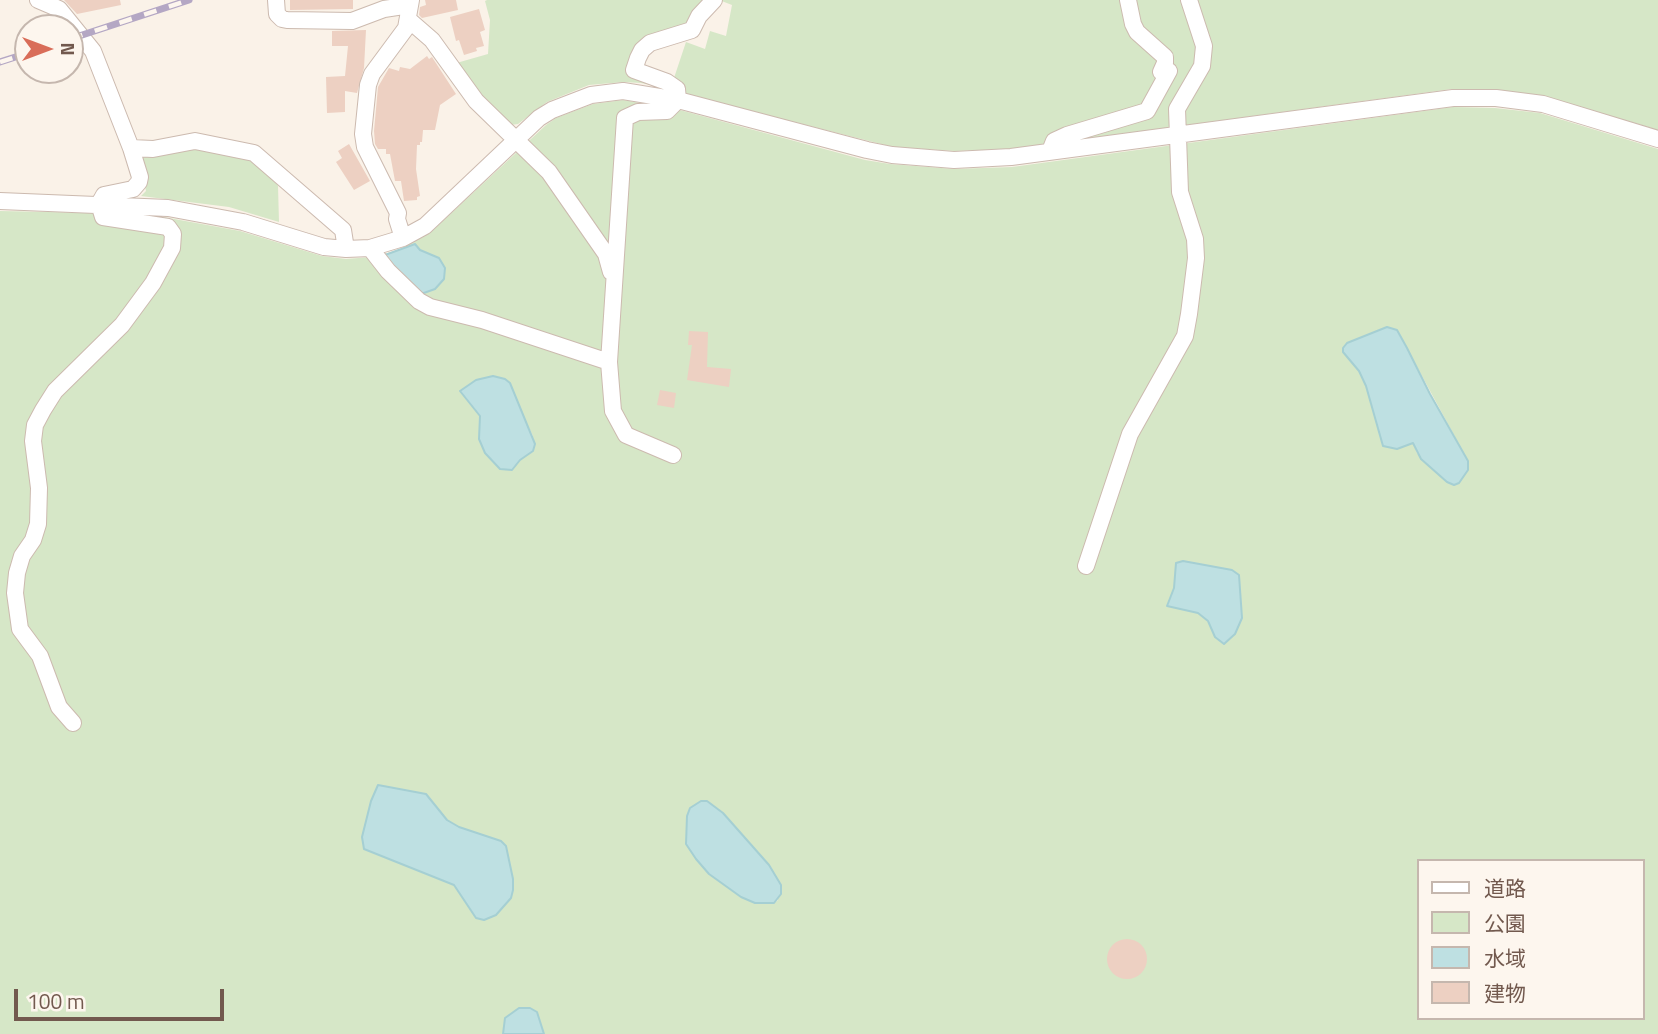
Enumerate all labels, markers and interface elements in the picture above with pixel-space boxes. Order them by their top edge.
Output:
north arrow [14,14,84,84]
text: N [54,42,83,56]
legend [1416,859,1644,1020]
text: 道路 [1484,872,1526,904]
text: 公園 [1484,907,1526,939]
text: 水域 [1484,942,1526,974]
scale bar [18,974,228,1018]
text: 建物 [1484,977,1526,1009]
text: 100 m [27,985,84,1017]

